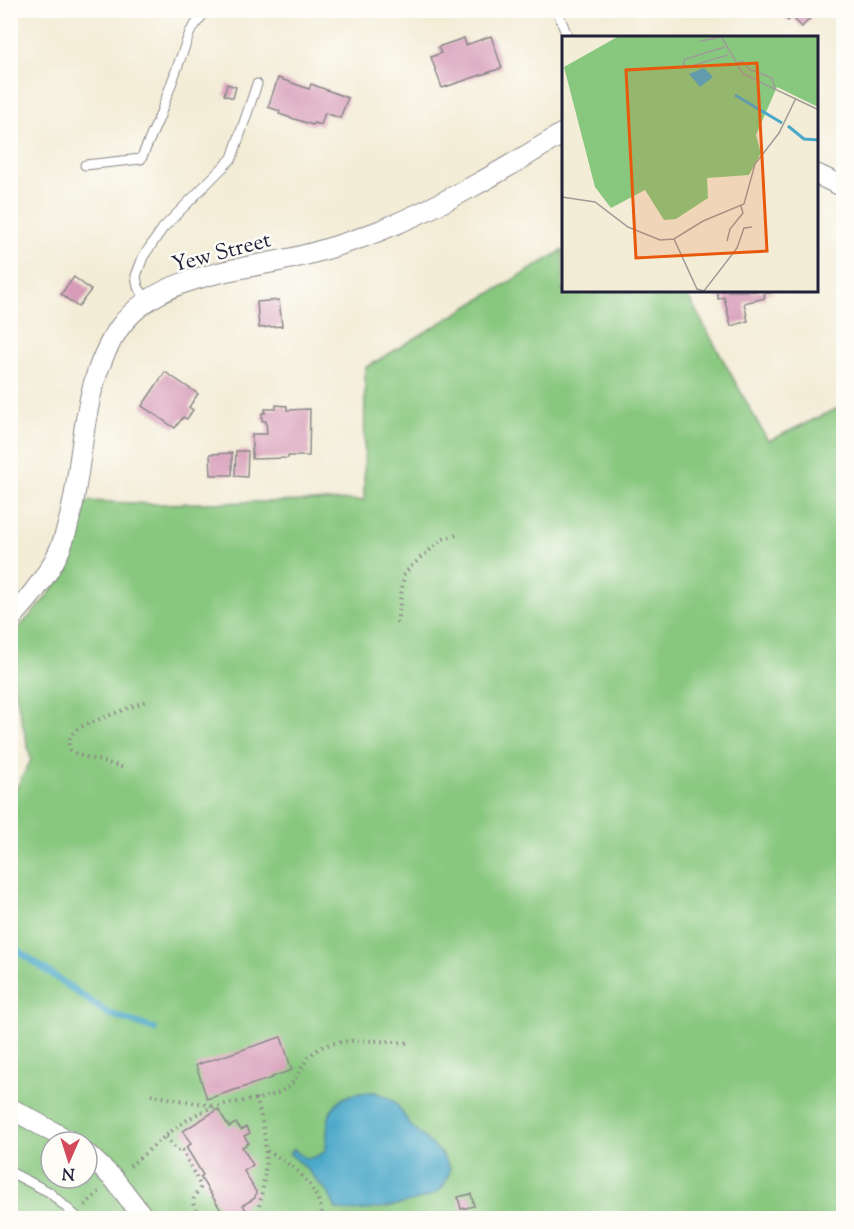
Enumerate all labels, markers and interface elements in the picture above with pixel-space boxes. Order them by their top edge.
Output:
inset map [562,36,818,292]
street label: Yew Street [169,225,275,282]
north arrow [39,1130,99,1190]
text: N [61,1161,75,1184]

